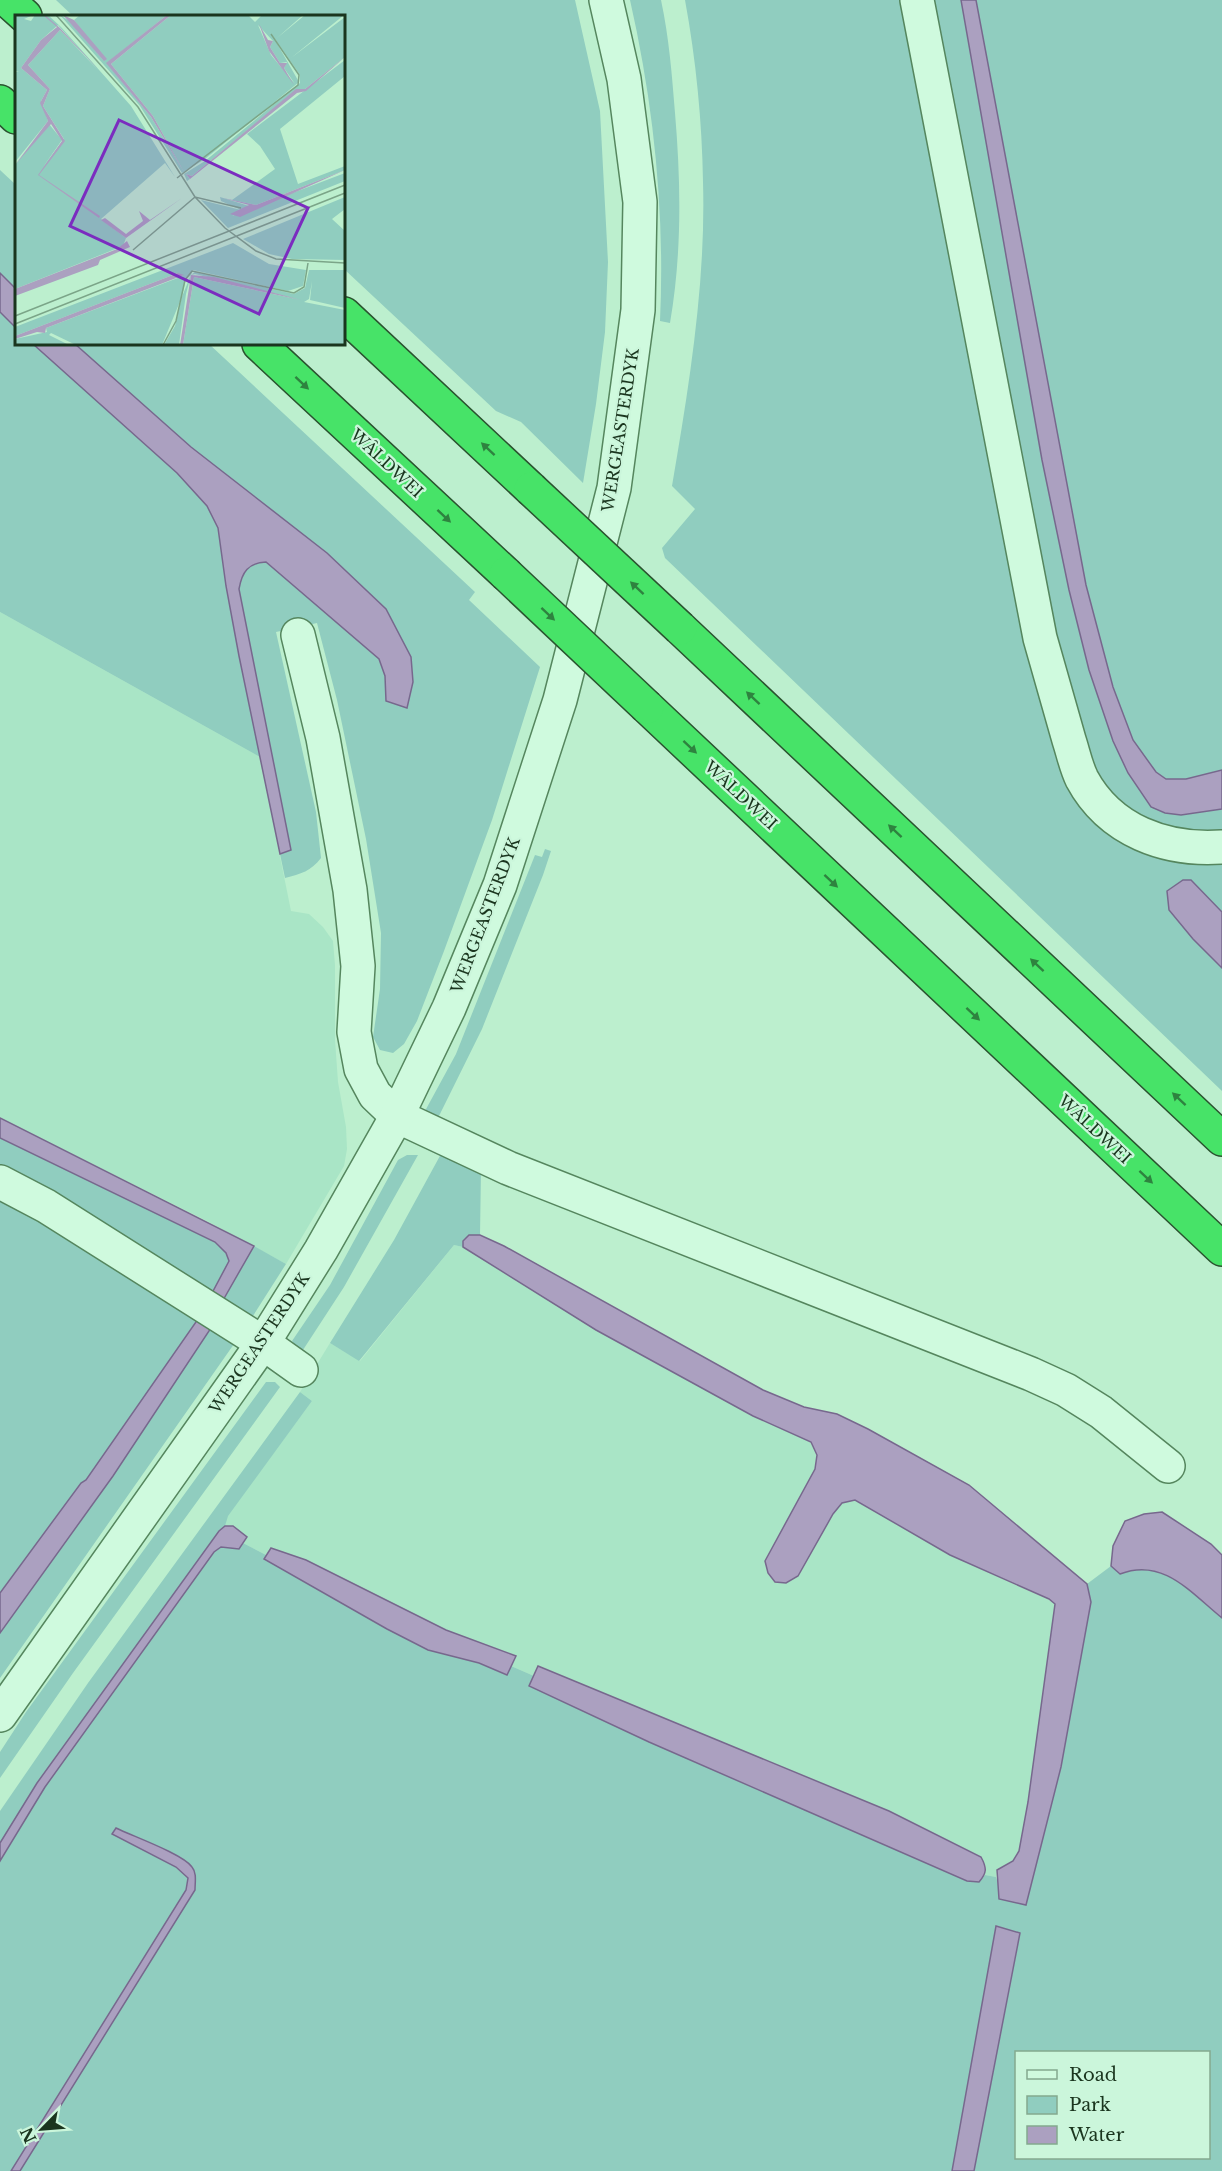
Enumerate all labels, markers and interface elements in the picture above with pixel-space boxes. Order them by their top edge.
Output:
inset map [15,15,345,345]
street label: WERGEASTERDYK [597,346,643,514]
one-way arrow [294,376,308,390]
street label: WÂLDWEI [346,424,428,502]
one-way arrow [481,442,496,456]
one-way arrow [437,509,451,523]
one-way arrow [631,582,645,596]
one-way arrow [541,607,556,621]
one-way arrow [747,691,761,705]
one-way arrow [682,740,697,754]
street label: WÂLDWEI [700,756,782,834]
one-way arrow [888,824,903,838]
street label: WERGEASTERDYK [446,834,524,997]
one-way arrow [824,873,838,887]
one-way arrow [1030,958,1045,972]
one-way arrow [966,1007,980,1021]
street label: WÂLDWEI [1054,1090,1136,1168]
one-way arrow [1173,1092,1187,1106]
one-way arrow [1138,1170,1153,1184]
street label: WERGEASTERDYK [204,1268,314,1418]
legend [1015,2051,1210,2159]
text: Road [1069,2064,1117,2086]
text: Park [1069,2094,1111,2116]
north arrow [12,2099,72,2159]
text: N [16,2124,41,2146]
text: Water [1068,2124,1125,2146]

